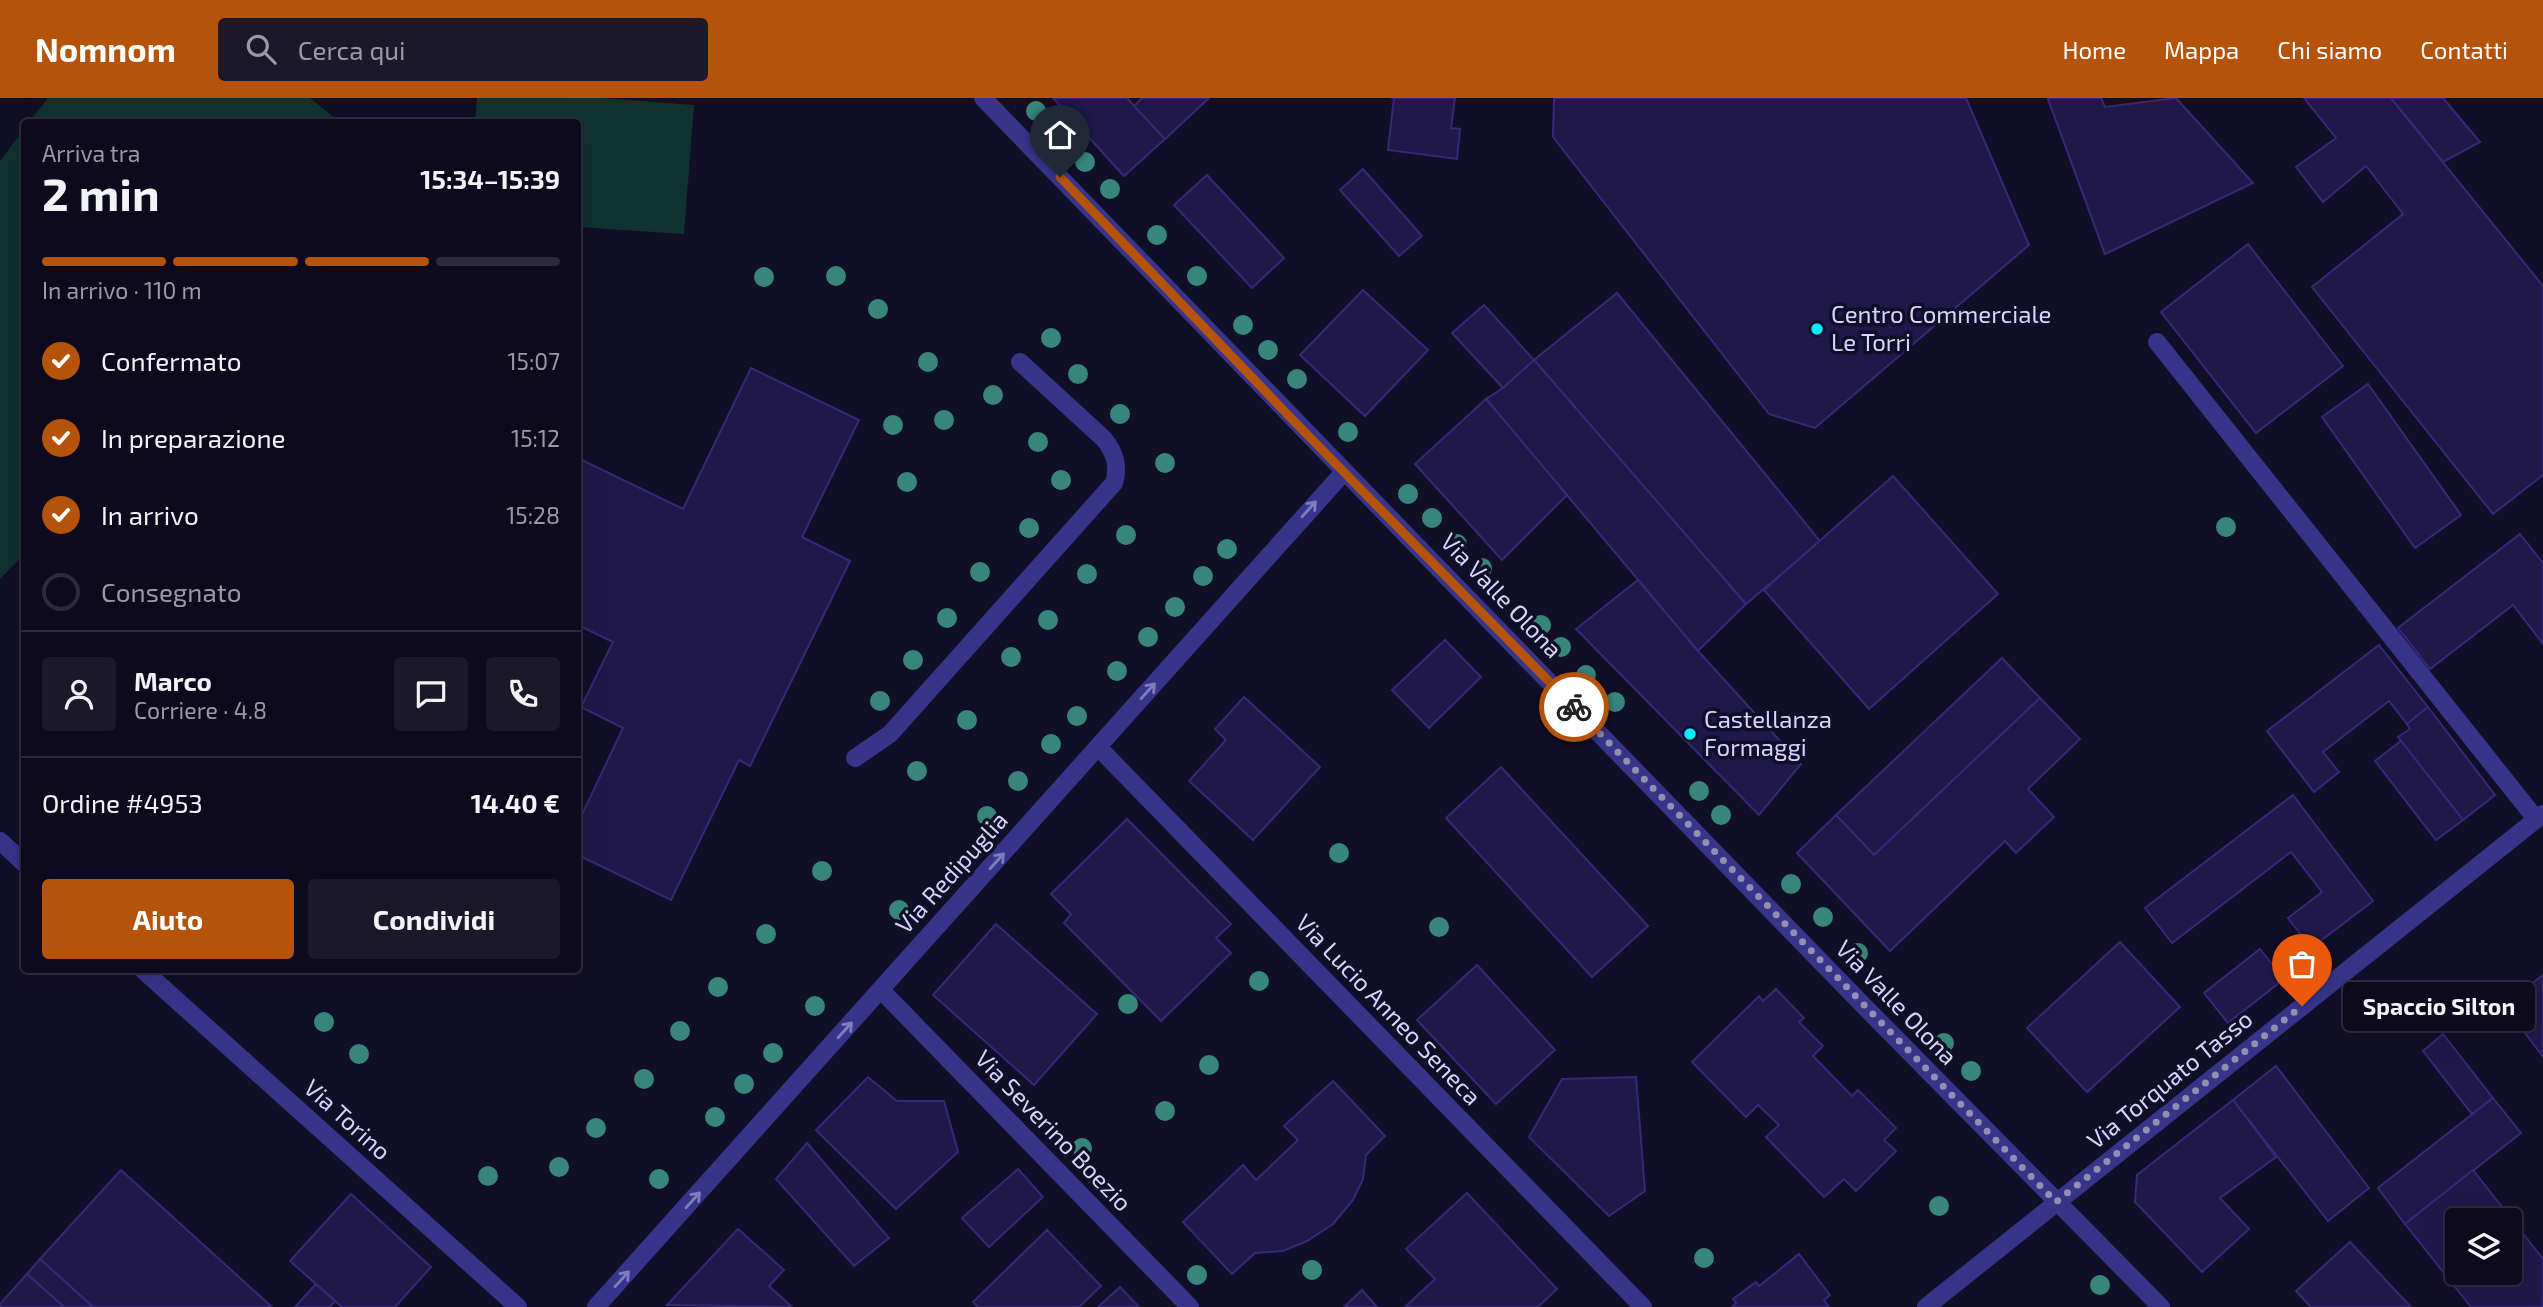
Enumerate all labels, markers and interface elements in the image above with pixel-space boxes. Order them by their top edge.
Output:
search box [218,18,708,81]
text: Nomnom [35,29,176,69]
icon: search [242,30,280,68]
text: Cerca qui [298,34,406,65]
text: Home [2062,35,2126,64]
text: Mappa [2164,35,2239,64]
text: Chi siamo [2277,35,2382,64]
text: Contatti [2420,35,2508,64]
pin [1030,105,1090,177]
icon: home [1041,116,1079,154]
text: Arriva tra [42,139,141,167]
text: 15:34–15:39 [420,163,560,194]
text: 2 min [42,165,160,220]
text: In arrivo · 110 m [42,276,202,304]
place label: Centro Commerciale Le Torri [1831,299,2051,356]
marker: Centro Commerciale Le Torri [1809,321,1825,337]
icon: check [42,342,80,380]
text: Confermato [101,345,241,376]
text: 15:07 [507,347,560,375]
icon: check [42,419,80,457]
text: In preparazione [101,422,285,453]
text: 15:12 [511,424,560,452]
icon: check [42,496,80,534]
text: In arrivo [101,499,199,530]
text: 15:28 [506,501,560,529]
one-way arrow [1301,501,1317,519]
street label: Via Valle Olona [1435,527,1569,663]
text: Consegnato [101,576,241,607]
button: person [42,657,116,731]
button: chat [394,657,468,731]
button: phone [486,657,560,731]
text: Marco [134,665,212,696]
courier [1539,672,1609,742]
one-way arrow [1140,682,1156,700]
icon: bike [1555,688,1593,726]
text: Corriere · 4.8 [134,696,267,724]
place label: Castellanza Formaggi [1704,704,1832,761]
marker: Castellanza Formaggi [1682,726,1698,742]
text: Ordine #4953 [42,787,203,818]
text: 14.40 € [471,787,560,818]
street label: Via Redipuglia [889,805,1013,939]
one-way arrow [989,852,1005,870]
button: Aiuto [42,879,294,959]
button: Condividi [308,879,560,959]
street label: Via Lucio Anneo Seneca [1290,908,1488,1110]
street label: Via Valle Olona [1830,934,1964,1070]
pin [2272,934,2332,1006]
icon: bag [2283,945,2321,983]
callout: Spaccio Silton [2344,982,2536,1030]
text: Spaccio Silton [2363,992,2515,1020]
street label: Via Torquato Tasso [2081,1003,2257,1154]
one-way arrow [837,1021,853,1039]
street label: Via Severino Boezio [970,1043,1138,1216]
street label: Via Torino [299,1072,397,1165]
one-way arrow [685,1192,702,1209]
map controls [2445,1208,2522,1285]
button: layers [2445,1208,2522,1285]
one-way arrow [614,1270,630,1288]

